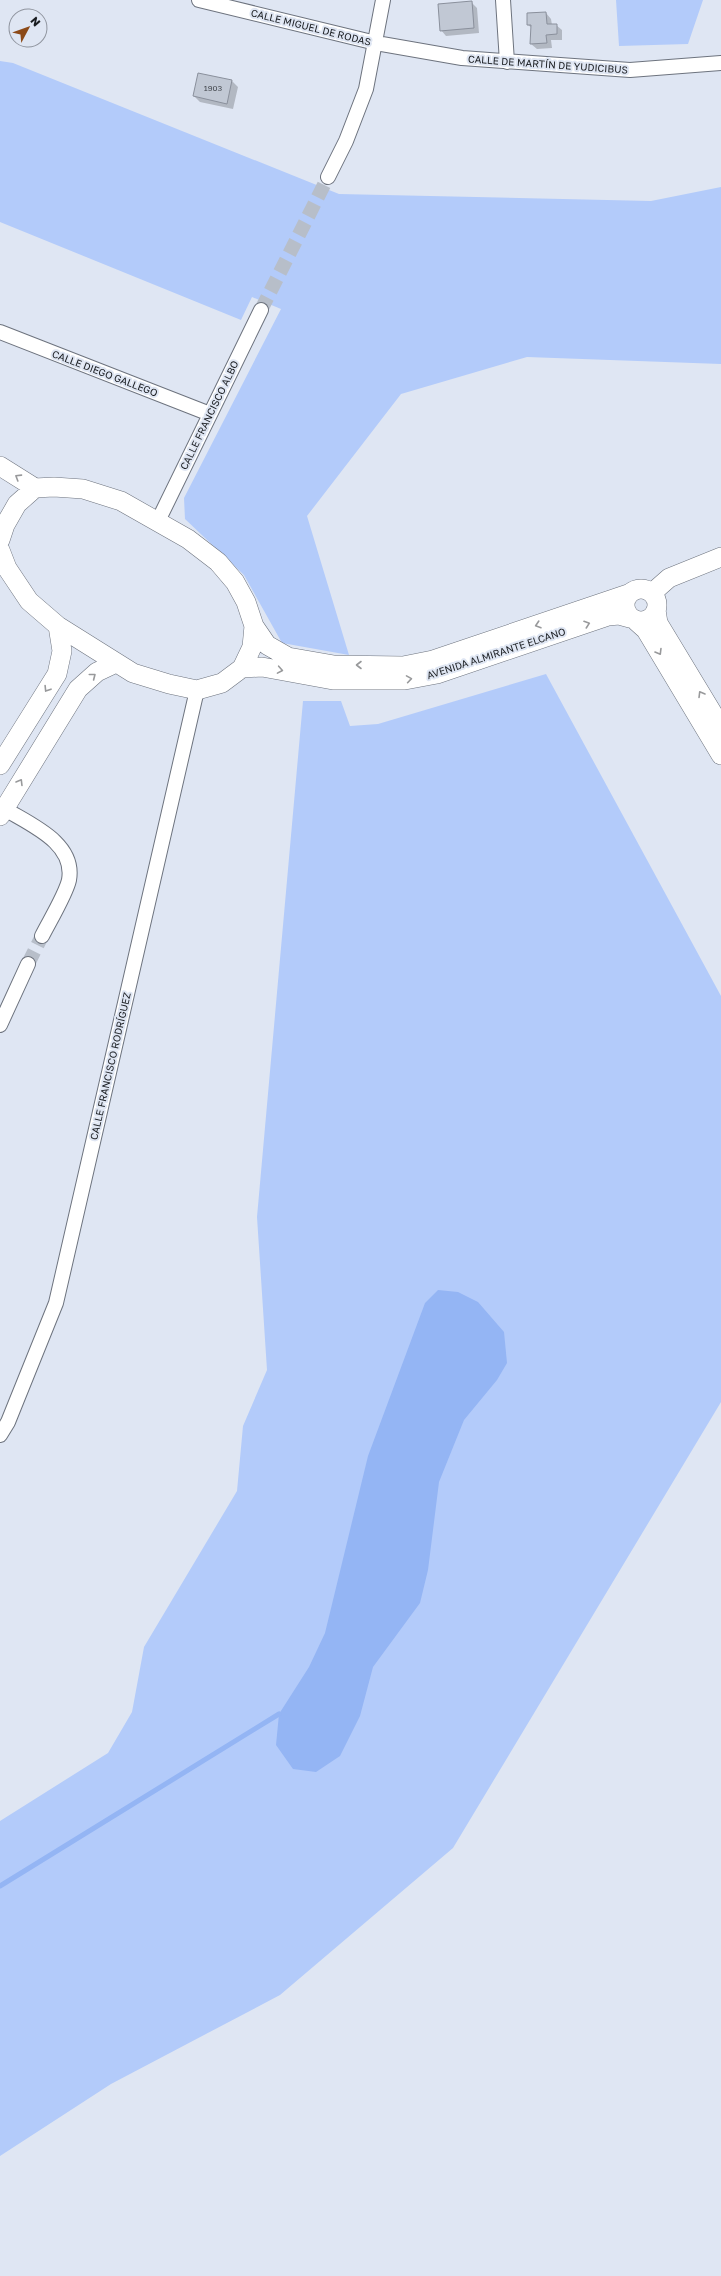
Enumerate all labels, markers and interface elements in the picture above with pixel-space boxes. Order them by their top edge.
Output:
street label: CALLE MIGUEL DE RODAS [250,6,372,48]
north arrow [8,8,48,48]
text: N [28,14,44,29]
street label: CALLE DE MARTÍN DE YUDICIBUS [468,52,628,76]
house number: 1903 [204,83,222,93]
street label: CALLE DIEGO GALLEGO [51,347,159,399]
street label: CALLE FRANCISCO ALBO [177,359,241,471]
one-way arrow [15,475,22,482]
one-way arrow [535,620,542,629]
one-way arrow [583,620,590,628]
street label: AVENIDA ALMIRANTE ELCANO [425,625,567,681]
one-way arrow [654,648,662,655]
one-way arrow [356,661,362,670]
one-way arrow [277,665,283,674]
one-way arrow [89,674,96,681]
one-way arrow [406,675,412,684]
one-way arrow [45,685,52,692]
one-way arrow [698,691,705,698]
one-way arrow [16,779,23,786]
street label: CALLE FRANCISCO RODRÍGUEZ [87,991,133,1141]

